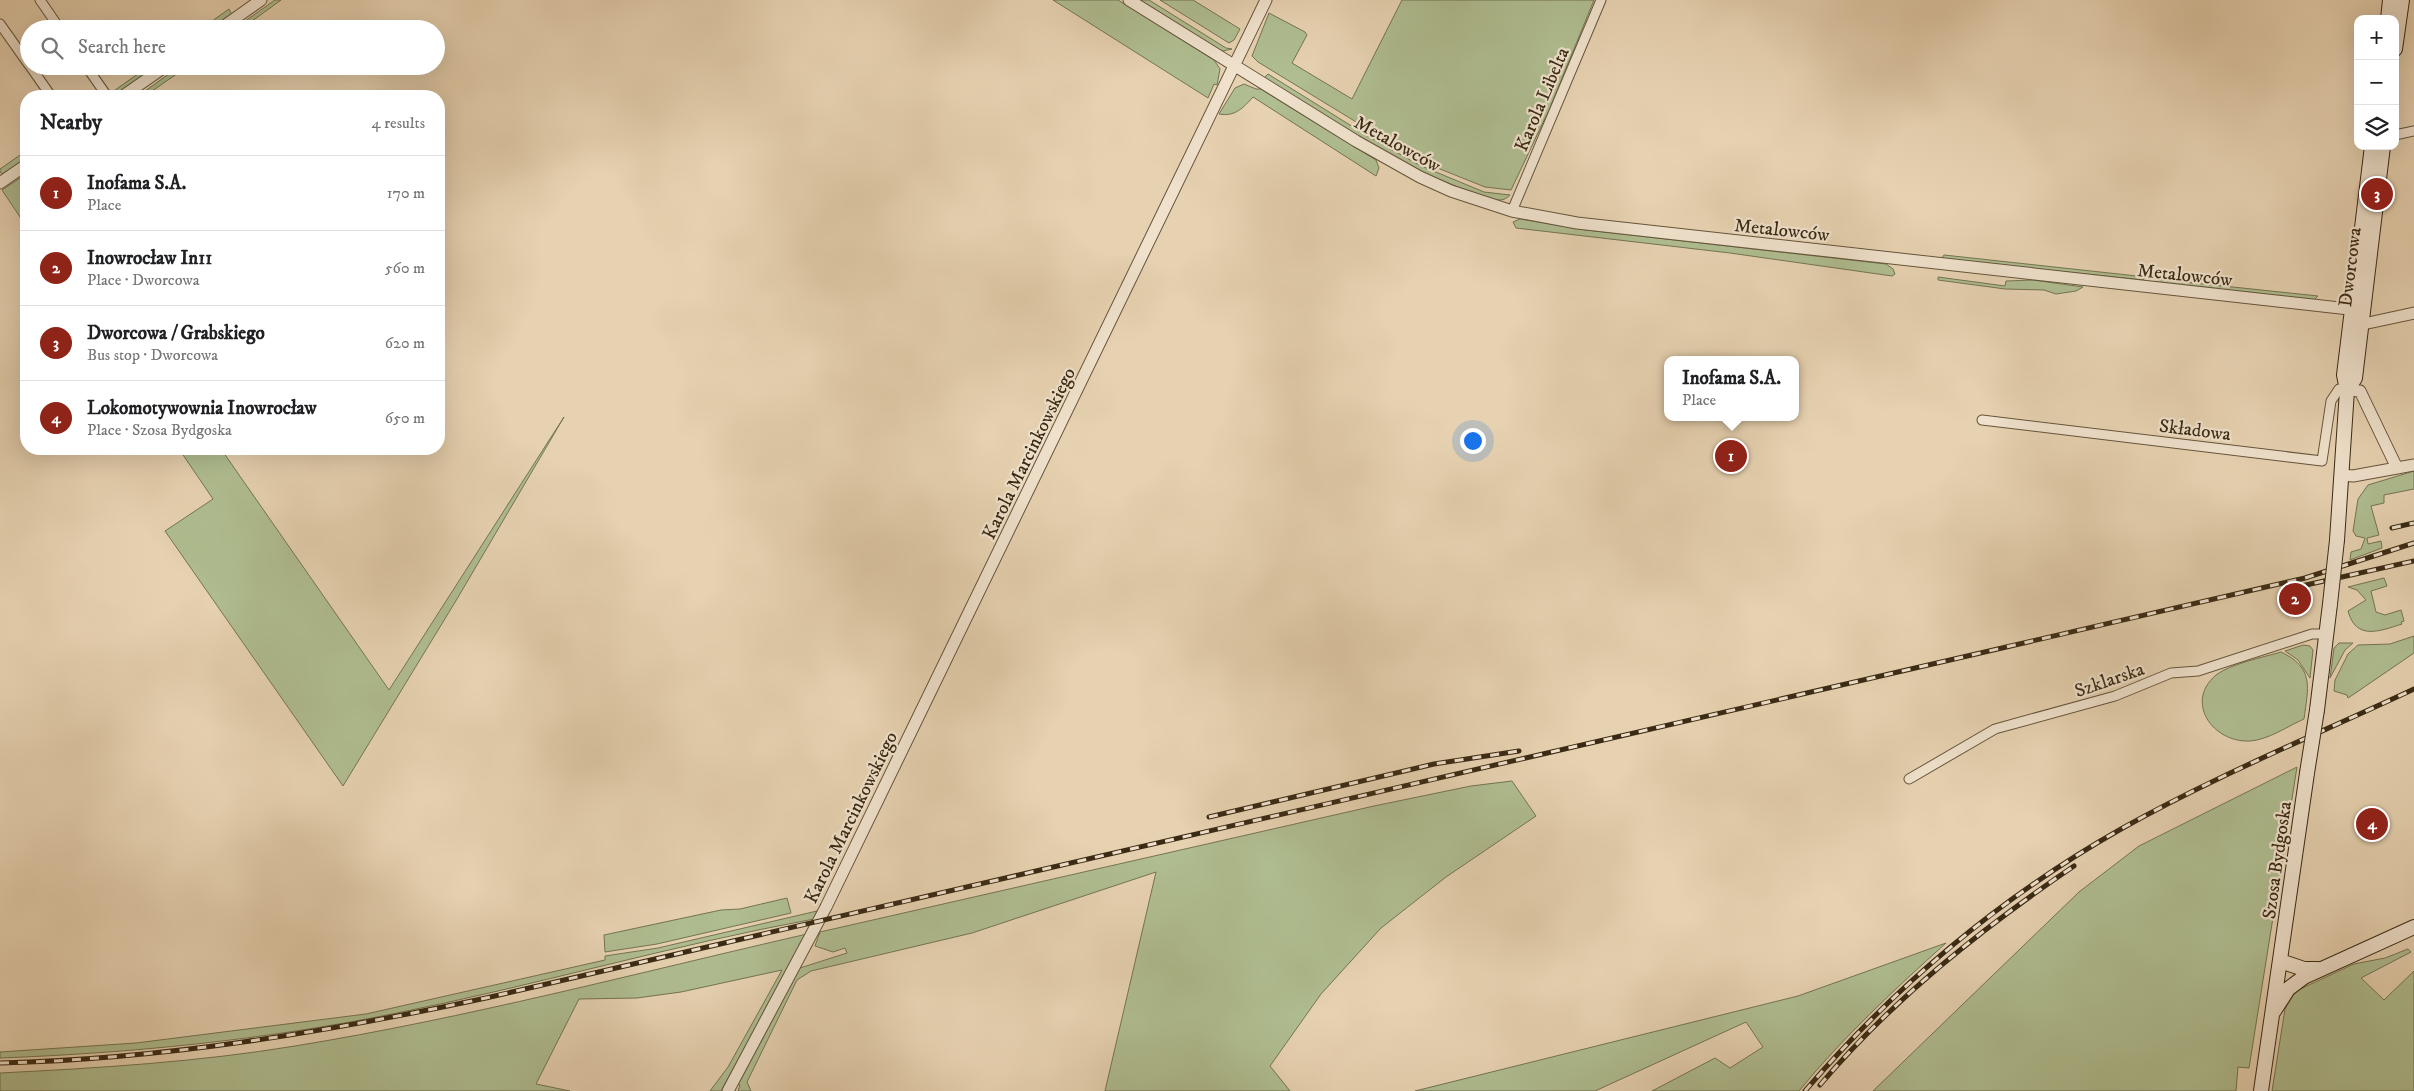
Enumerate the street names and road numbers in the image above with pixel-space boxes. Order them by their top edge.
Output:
street label: Karola Libelta [1510,44,1575,155]
street label: Metalowców [1350,111,1445,178]
street label: Metalowców [1733,214,1831,247]
street label: Dworcowa [2334,226,2367,308]
street label: Metalowców [2136,259,2234,292]
street label: Karola Marcinkowskiego [978,364,1081,543]
street label: Składowa [2158,415,2232,446]
street label: Szklarska [2072,658,2147,703]
street label: Karola Marcinkowskiego [800,728,903,907]
street label: Szosa Bydgoska [2258,800,2297,921]

